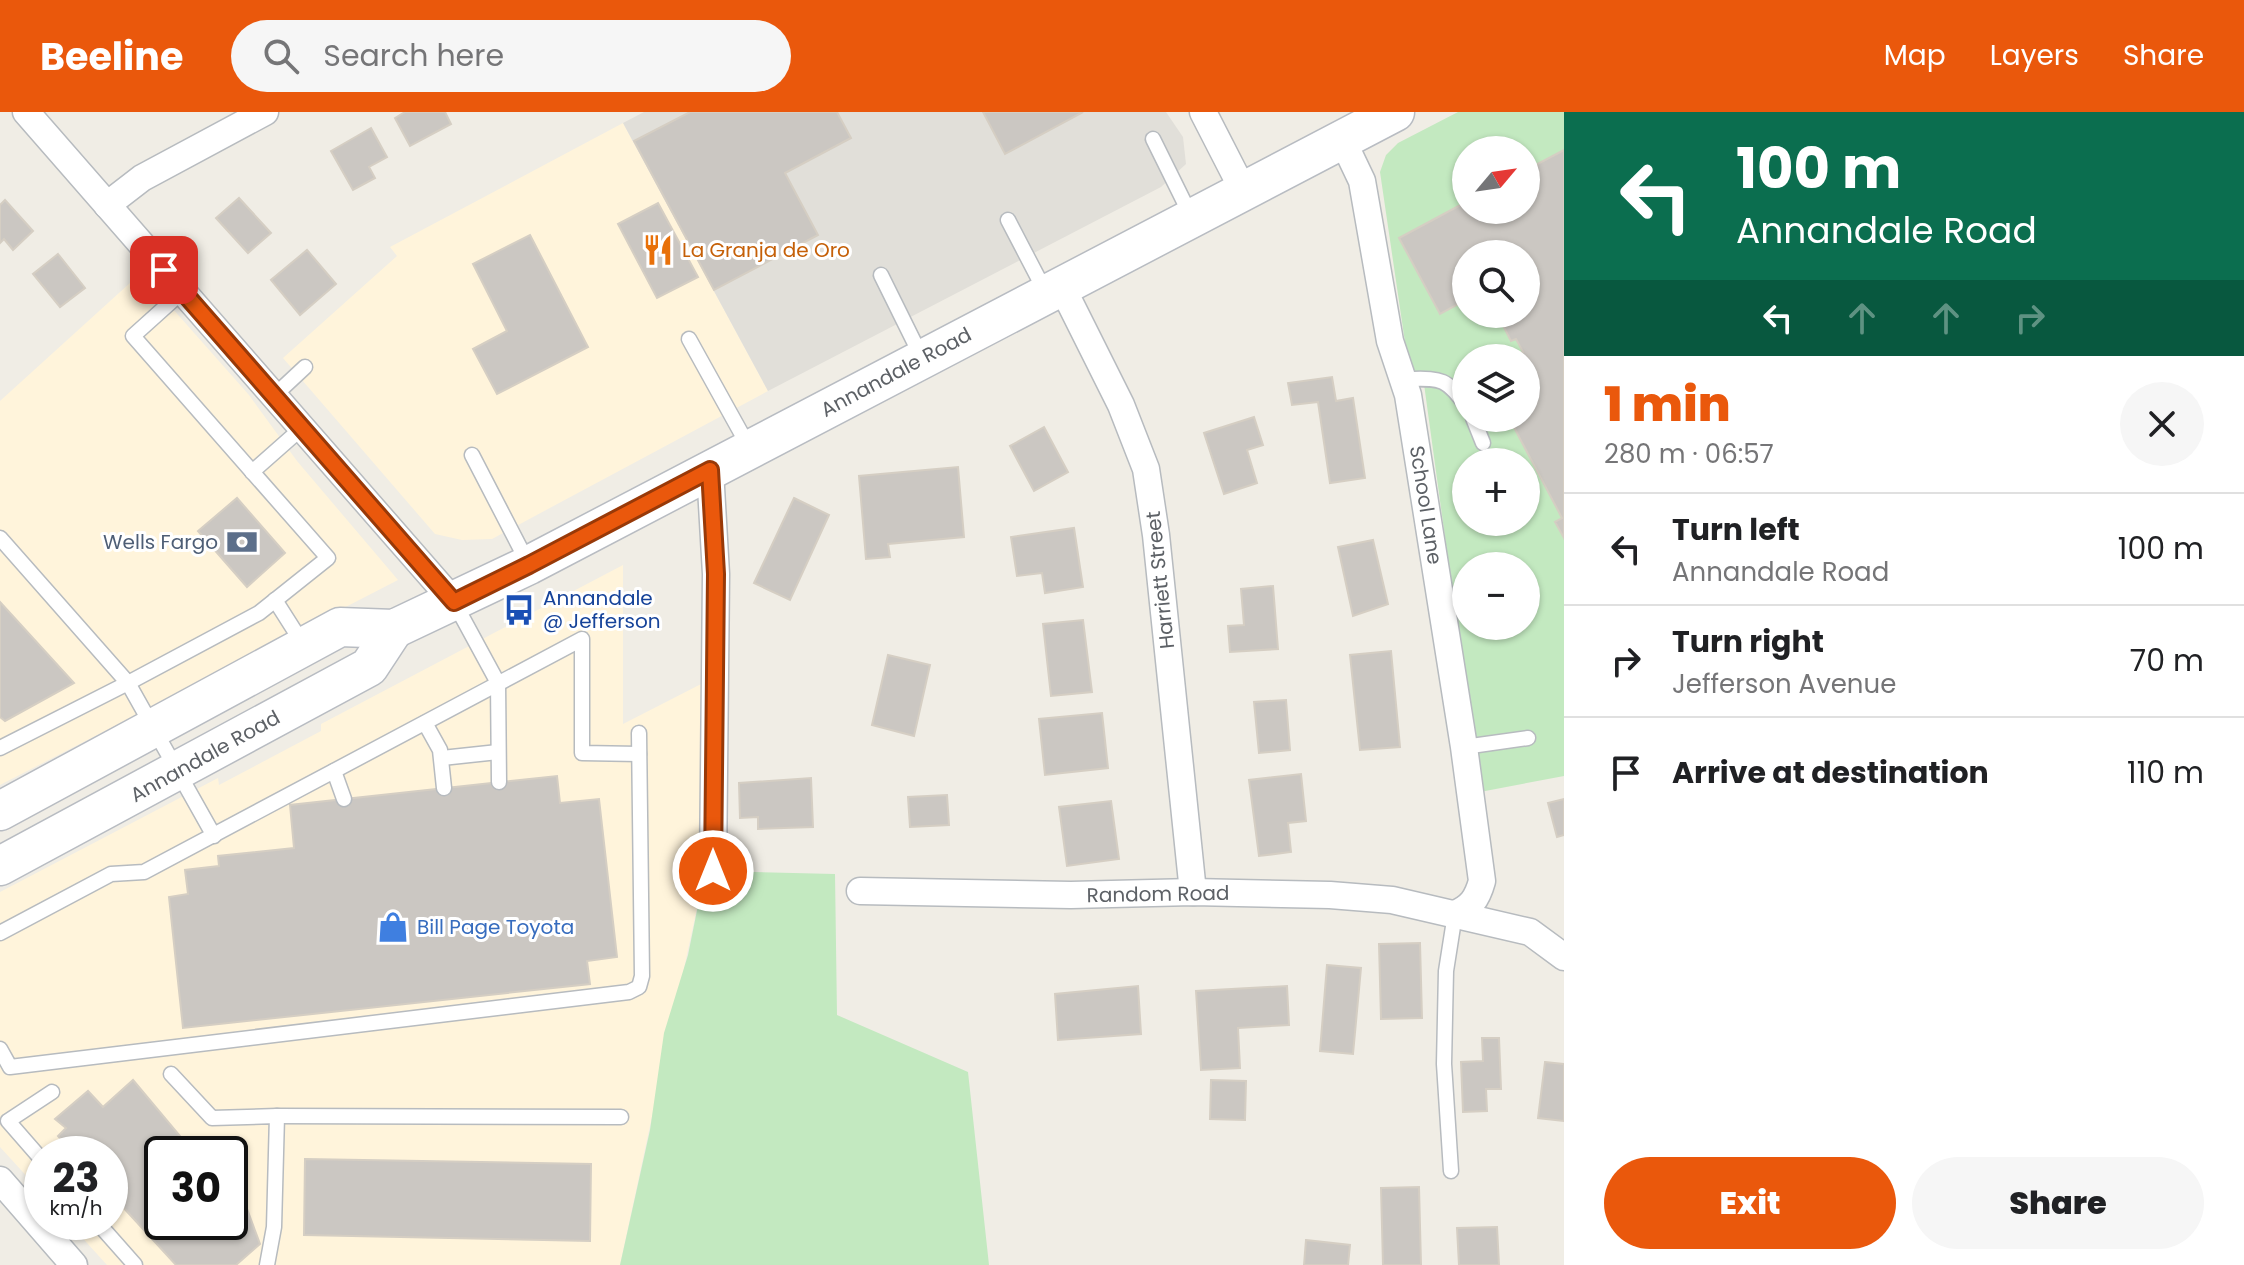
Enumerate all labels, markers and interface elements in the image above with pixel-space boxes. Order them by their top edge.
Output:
search box [231,20,791,92]
text: Beeline [40,30,183,83]
icon: search [259,34,303,78]
text: Search here [323,34,504,77]
text: Map [1884,36,1946,75]
text: Layers [1990,36,2079,75]
text: Share [2123,36,2204,75]
text: 100 m [1736,129,1901,208]
north arrow [1452,136,1540,224]
map controls [1452,136,1540,640]
icon: left [1604,144,1708,248]
text: Annandale Road [1736,205,2037,256]
restaurant icon: La Granja de Oro [641,233,675,267]
pin [130,236,198,304]
place label: La Granja de Oro [682,236,850,264]
button: search [1452,240,1540,328]
icon: arrive [142,248,186,292]
icon: left [1756,296,1800,340]
icon: ahead [1840,296,1884,340]
icon: ahead [1924,296,1968,340]
icon: right [2008,296,2052,340]
street label: Annandale Road [816,320,976,424]
button: layers [1452,344,1540,432]
text: 1 min [1604,371,1731,438]
button: close [2120,382,2204,466]
text: 280 m · 06:57 [1604,436,1774,472]
street label: School Lane [1403,444,1449,566]
button: + [1452,448,1540,536]
text: Turn left [1672,508,1800,551]
street label: Harriett Street [1139,510,1181,650]
bank icon: Wells Fargo [225,525,259,559]
icon: left [1604,527,1648,571]
text: 100 m [2118,527,2204,570]
place label: Wells Fargo [103,528,218,556]
button: − [1452,552,1540,640]
text: Annandale Road [1672,554,1889,590]
place label: Annandale @ Jefferson [543,584,661,635]
bus stop icon: Annandale @ Jefferson [502,593,536,627]
text: Turn right [1672,620,1824,663]
icon: right [1604,639,1648,683]
text: 70 m [2130,639,2204,682]
text: Jefferson Avenue [1672,666,1896,702]
street label: Annandale Road [125,703,285,809]
icon: arrive [1604,751,1648,795]
text: Arrive at destination [1672,751,1989,794]
text: 110 m [2127,751,2204,794]
position arrow [671,829,755,913]
street label: Random Road [1086,879,1230,909]
shop icon: Bill Page Toyota [376,910,410,944]
place label: Bill Page Toyota [417,913,574,941]
speed limit sign: 30 [144,1136,248,1240]
text: 23 [52,1150,100,1206]
button: Exit [1604,1157,1896,1249]
button: Share [1912,1157,2204,1249]
text: km/h [49,1194,103,1222]

